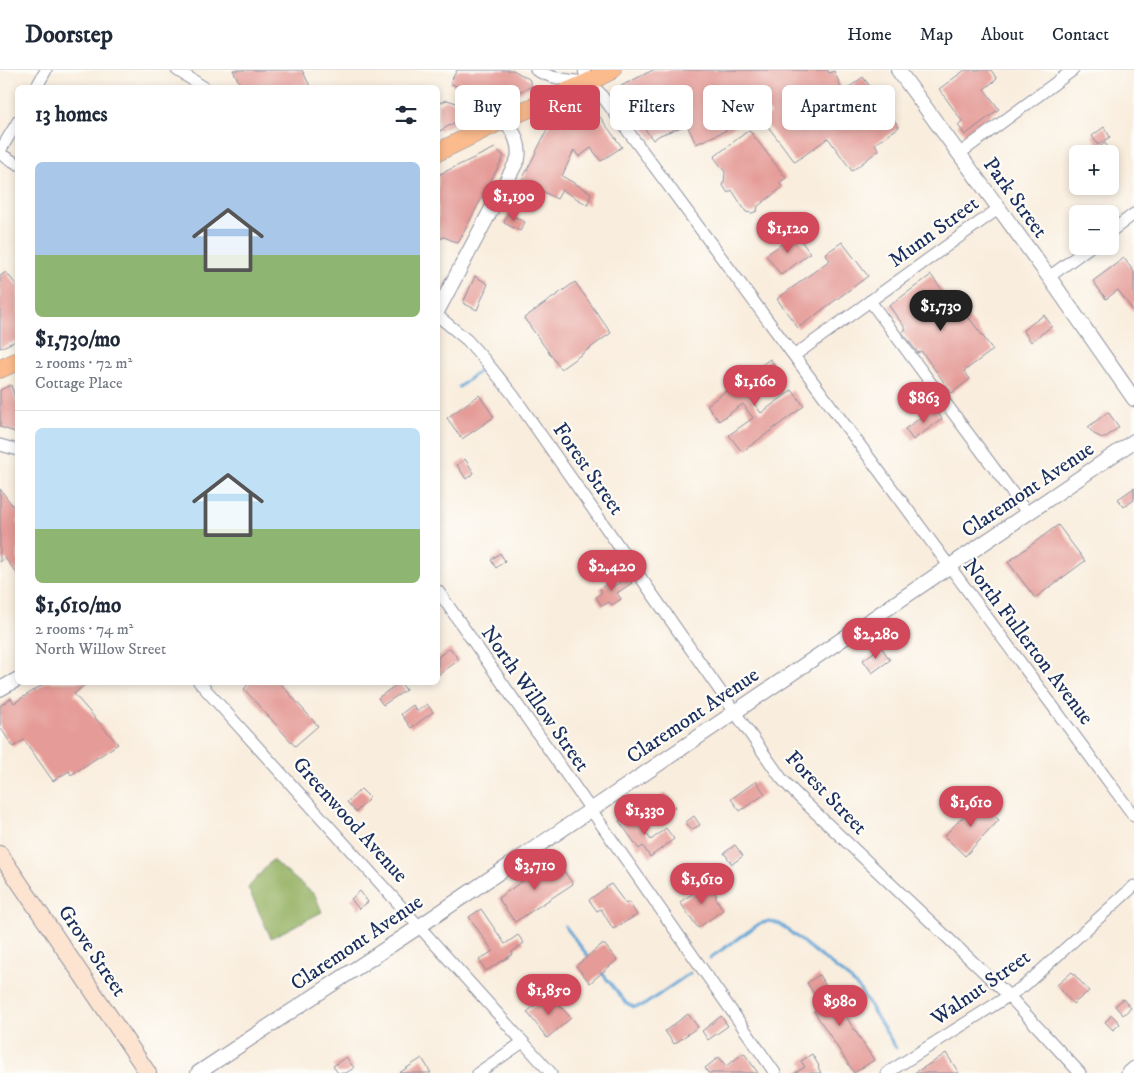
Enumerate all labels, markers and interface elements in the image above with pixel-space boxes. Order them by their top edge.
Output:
text: Doorstep [25,20,113,50]
text: Home [847,24,892,46]
text: Map [920,24,953,46]
text: About [981,24,1024,46]
text: Contact [1052,24,1109,46]
chip: Buy [455,85,520,130]
chip: Rent [530,85,600,130]
chip: Filters [610,85,693,130]
chip: New [703,85,772,130]
chip: Apartment [782,85,895,130]
icon: filters [392,101,420,129]
text: 13 homes [35,102,108,128]
map controls [1069,145,1119,255]
button: + [1069,145,1119,195]
street label: Park Street [977,153,1053,244]
pin: $1,190 [473,180,555,222]
text: $1,190 [493,186,535,206]
street label: Munn Street [884,190,984,273]
icon: home [183,195,273,285]
button: − [1069,205,1119,255]
pin: $1,120 [747,212,829,254]
text: $1,120 [767,218,809,238]
pin: $1,730 [900,290,982,332]
text: $1,730 [921,296,961,316]
text: $1,730/mo [35,327,120,353]
text: 2 rooms · 72 m² [35,353,132,373]
pin: $1,160 [714,364,796,407]
text: $1,160 [734,371,776,391]
text: Cottage Place [35,373,123,393]
pin: $863 [894,382,954,424]
text: $863 [908,388,940,408]
street label: Forest Street [547,418,629,520]
street label: Claremont Avenue [957,436,1099,544]
icon: home [183,460,273,550]
pin: $2,420 [571,550,653,592]
street label: North Fullerton Avenue [957,554,1099,731]
text: $2,420 [588,556,636,576]
text: $1,610/mo [35,593,121,619]
pin: $2,280 [835,618,917,660]
text: 2 rooms · 74 m² [35,619,133,639]
street label: North Willow Street [475,621,595,777]
text: $2,280 [853,624,899,644]
text: North Willow Street [35,639,166,659]
street label: Claremont Avenue [622,662,764,770]
street label: Forest Street [780,746,873,841]
street label: Greenwood Avenue [287,752,413,888]
pin: $1,610 [930,786,1012,828]
text: $1,610 [950,792,992,812]
pin: $1,330 [604,794,686,836]
text: $1,330 [625,800,665,820]
pin: $3,710 [494,848,576,891]
text: $3,710 [515,855,555,875]
pin: $1,610 [661,862,743,905]
text: $1,610 [681,869,723,889]
street label: Claremont Avenue [286,889,428,997]
street label: Grove Street [52,900,132,1002]
street label: Walnut Street [926,944,1036,1032]
pin: $1,850 [508,974,590,1016]
text: $1,850 [527,980,571,1000]
pin: $980 [810,984,870,1027]
text: $980 [823,991,857,1011]

